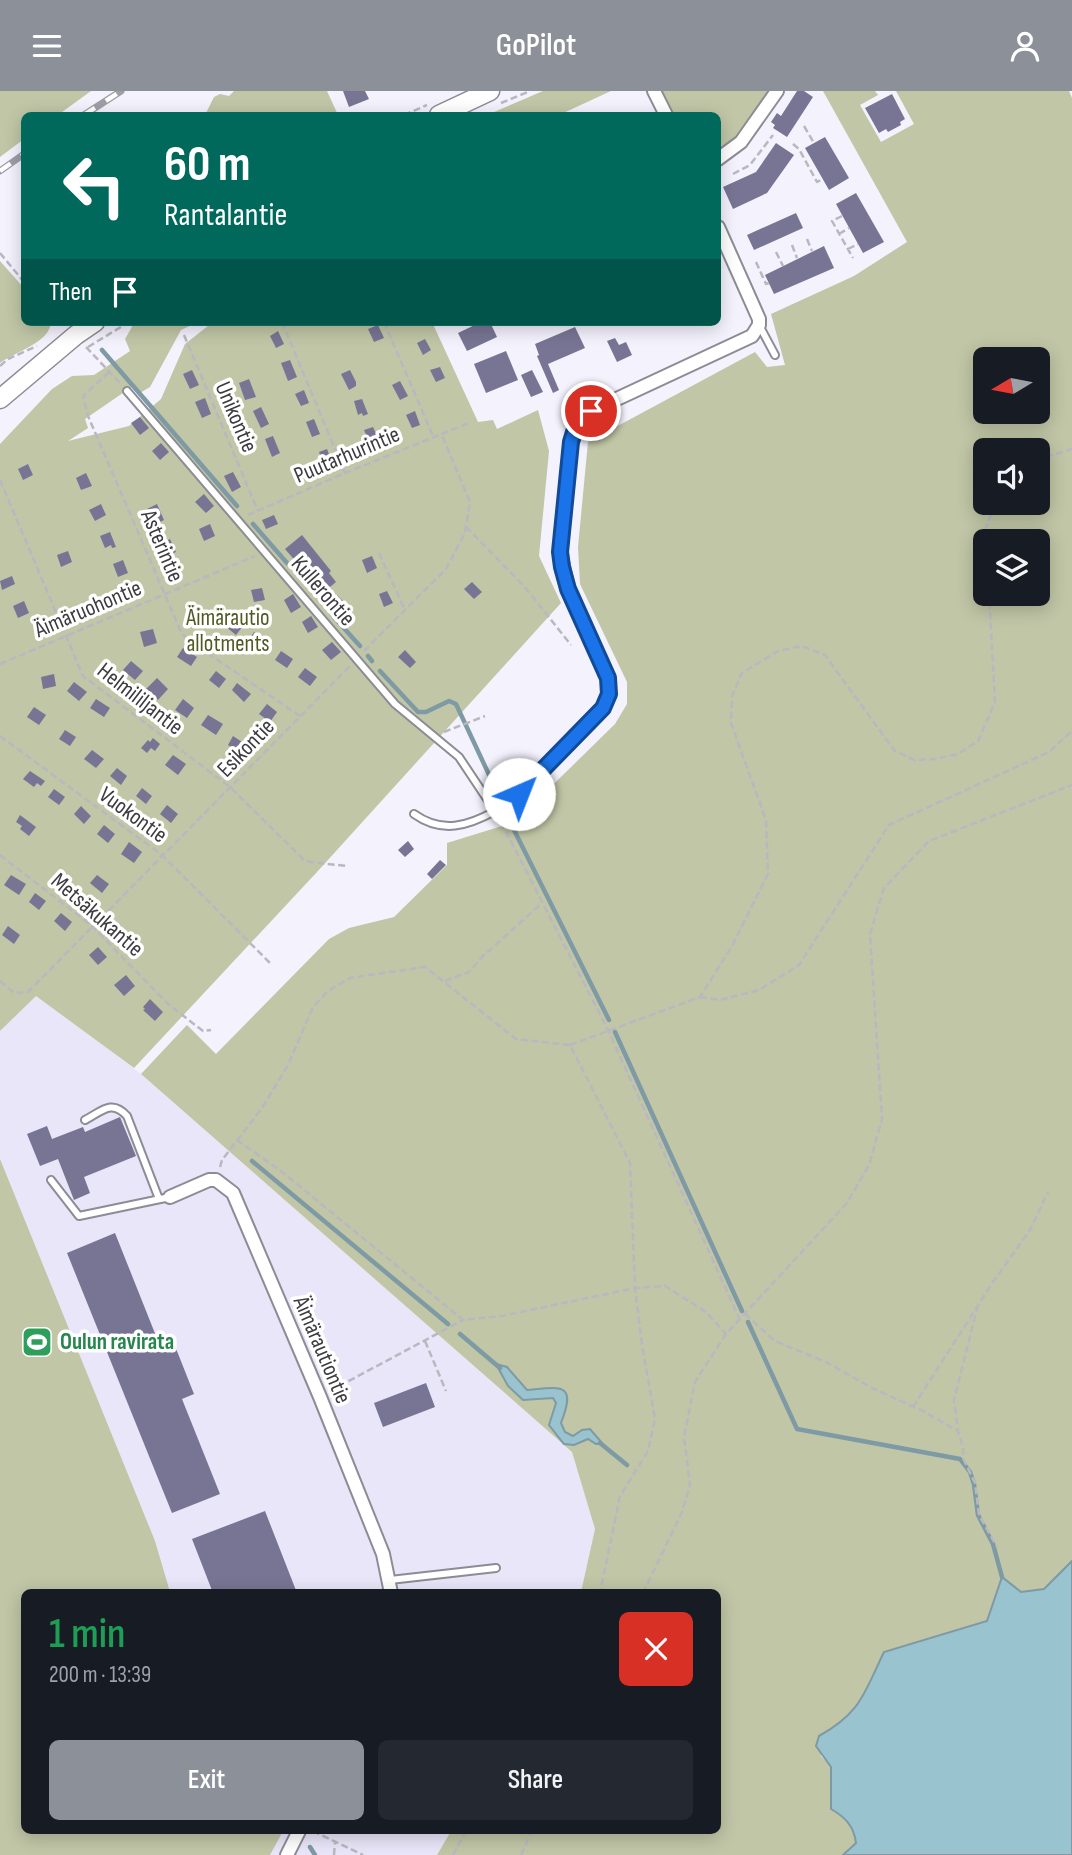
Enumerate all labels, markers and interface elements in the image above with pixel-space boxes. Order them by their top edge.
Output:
text: GoPilot [496,26,576,65]
icon: menu [28,27,66,65]
icon: person [1006,27,1044,65]
text: 60 m [164,136,251,195]
icon: left [49,140,140,231]
text: Rantalantie [164,196,287,235]
icon: arrive [106,273,144,311]
text: Then [49,277,92,308]
north arrow [973,347,1050,423]
map controls [973,347,1050,606]
street label: Unikontie [209,377,263,457]
pin [561,381,621,441]
icon: arrive [572,392,610,430]
street label: Puutarhurintie [290,420,404,490]
button: sound [973,438,1050,515]
street label: Asterintie [134,505,190,586]
button: layers [973,529,1050,606]
street label: Kullerontie [285,550,361,632]
street label: Äimäruohontie [29,574,146,644]
park label: Äimärautio allotments [185,604,270,658]
street label: Helmililjantie [91,657,189,741]
street label: Esikontie [211,713,281,783]
position arrow [482,757,556,831]
street label: Vuokontie [93,781,173,849]
street label: Metsäkukantie [45,867,149,963]
street label: Äimärautiontie [286,1291,357,1408]
sports icon: Oulun ravirata [20,1325,54,1359]
place label: Oulun ravirata [60,1328,174,1356]
text: 1 min [49,1609,125,1660]
button: close [619,1612,693,1686]
text: 200 m · 13:39 [49,1661,151,1689]
button: Exit [49,1740,364,1820]
button: Share [378,1740,693,1820]

